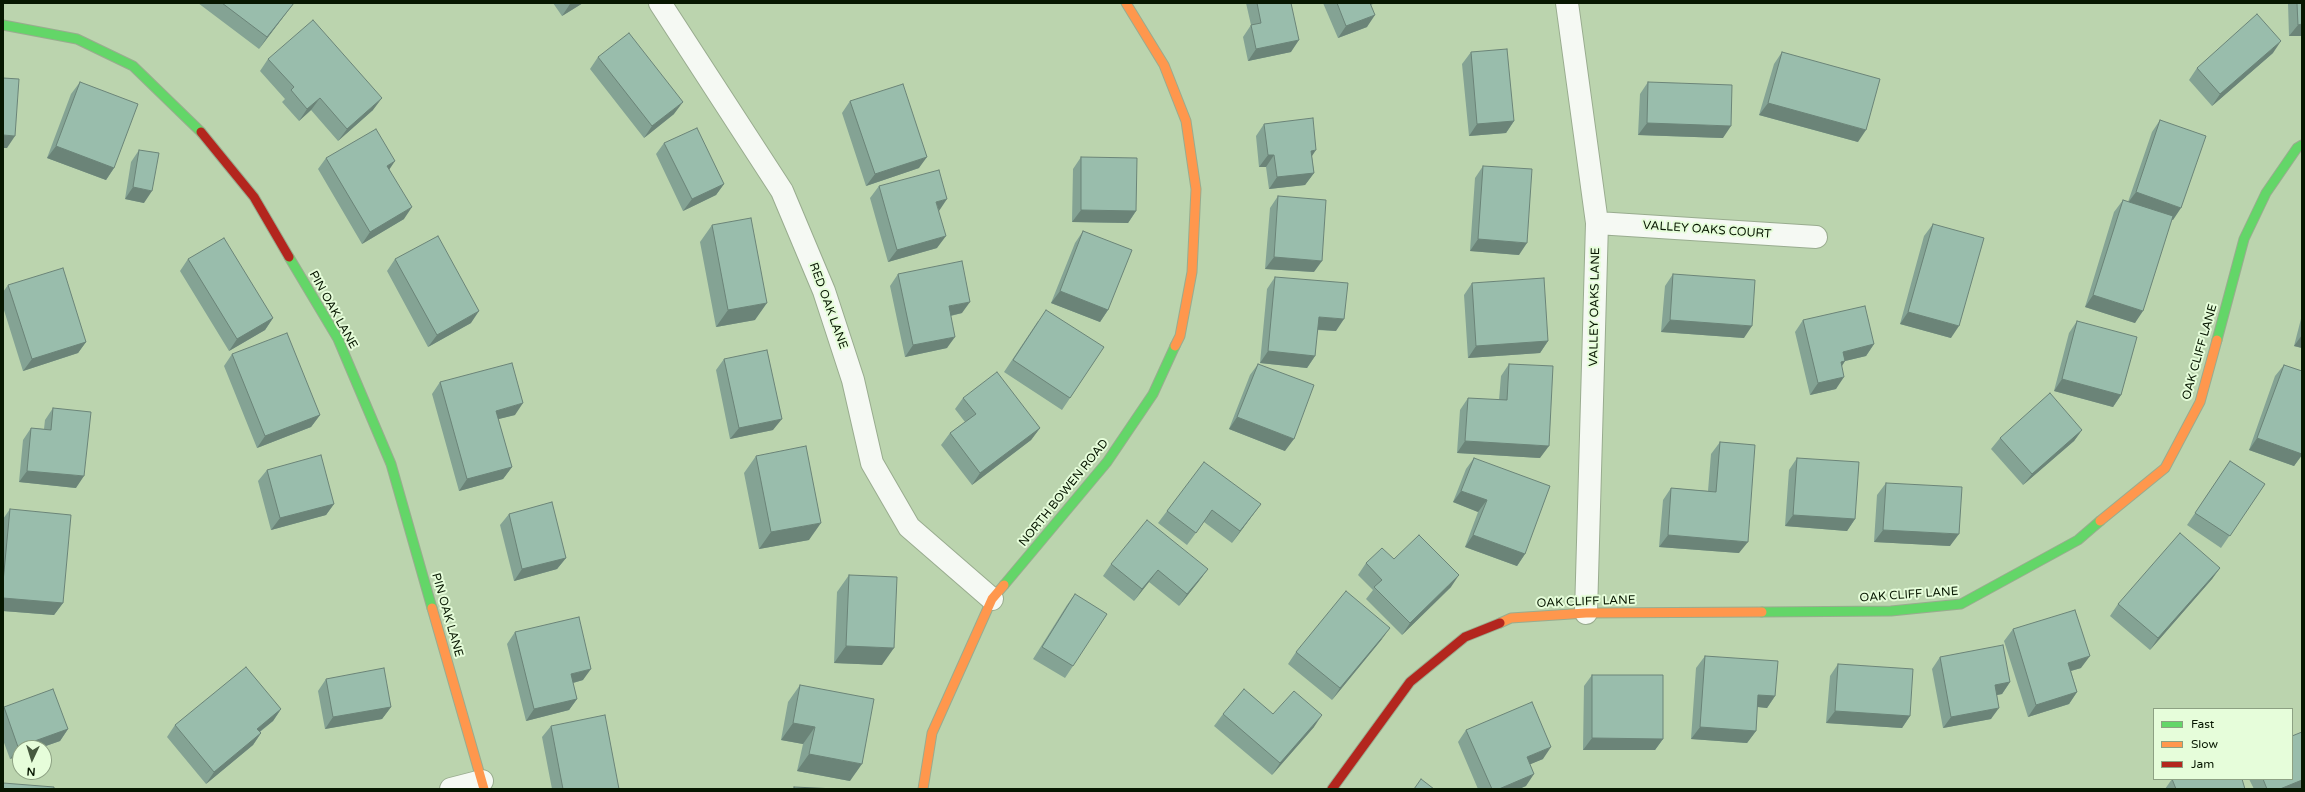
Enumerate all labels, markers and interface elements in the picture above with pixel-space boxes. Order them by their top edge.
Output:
street label: VALLEY OAKS COURT [1642,218,1772,242]
street label: VALLEY OAKS LANE [1587,247,1603,367]
street label: RED OAK LANE [806,261,850,351]
street label: PIN OAK LANE [306,269,360,351]
street label: OAK CLIFF LANE [2179,302,2221,402]
street label: NORTH BOWEN ROAD [1016,436,1112,550]
street label: PIN OAK LANE [428,571,466,659]
street label: OAK CLIFF LANE [1859,584,1959,606]
street label: OAK CLIFF LANE [1536,593,1636,611]
legend [2153,708,2293,780]
text: Fast [2191,717,2214,731]
text: Slow [2191,737,2218,751]
north arrow [12,740,52,780]
text: Jam [2191,757,2214,771]
text: N [26,765,36,778]

